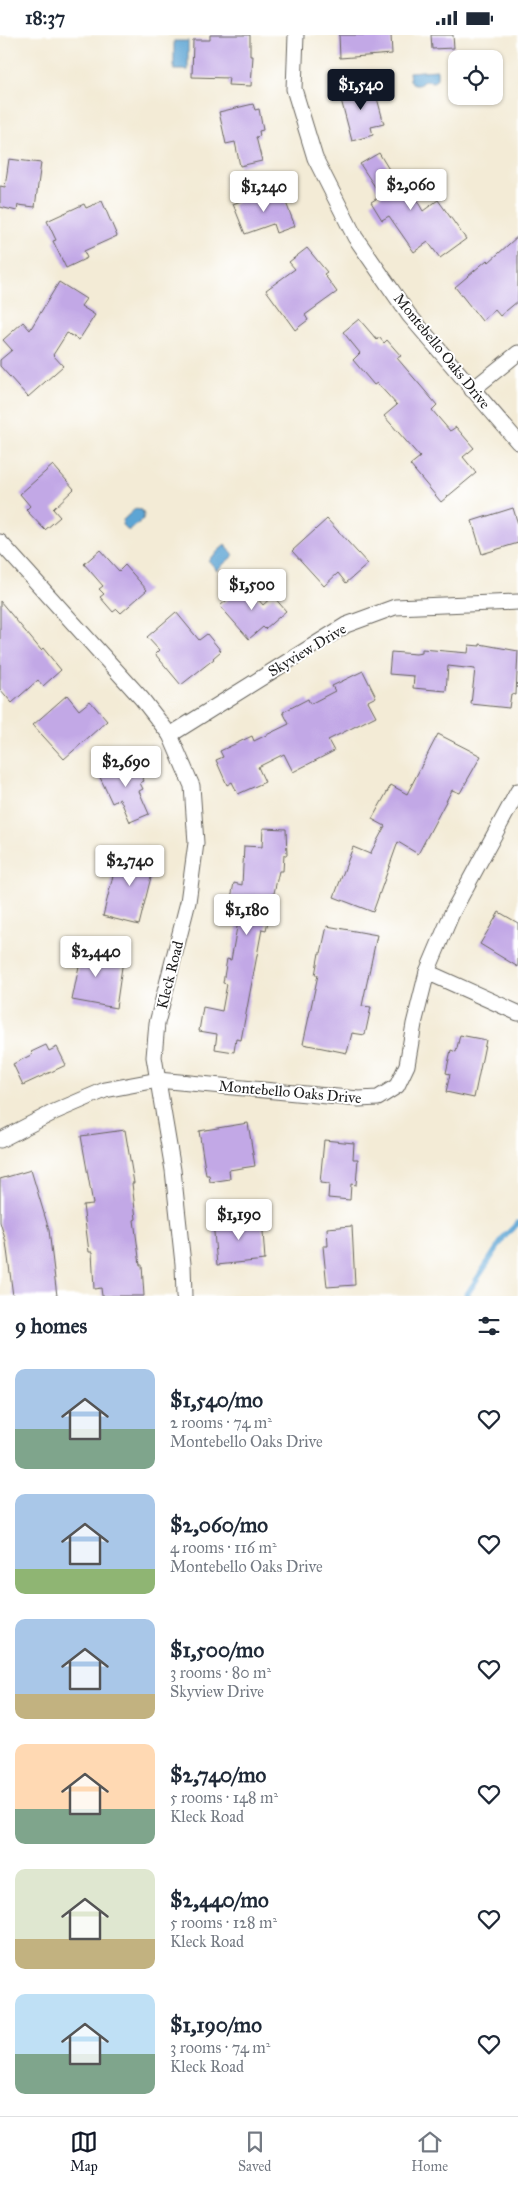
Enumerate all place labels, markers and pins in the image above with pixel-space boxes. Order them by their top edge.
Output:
pin: $1,540 [320,69,402,111]
pin: $2,060 [370,169,452,211]
pin: $1,240 [223,171,305,213]
pin: $1,500 [211,569,293,611]
pin: $2,690 [85,745,167,788]
pin: $2,740 [89,845,171,887]
pin: $1,180 [206,893,288,936]
pin: $2,440 [55,935,137,978]
pin: $1,190 [198,1199,280,1241]

